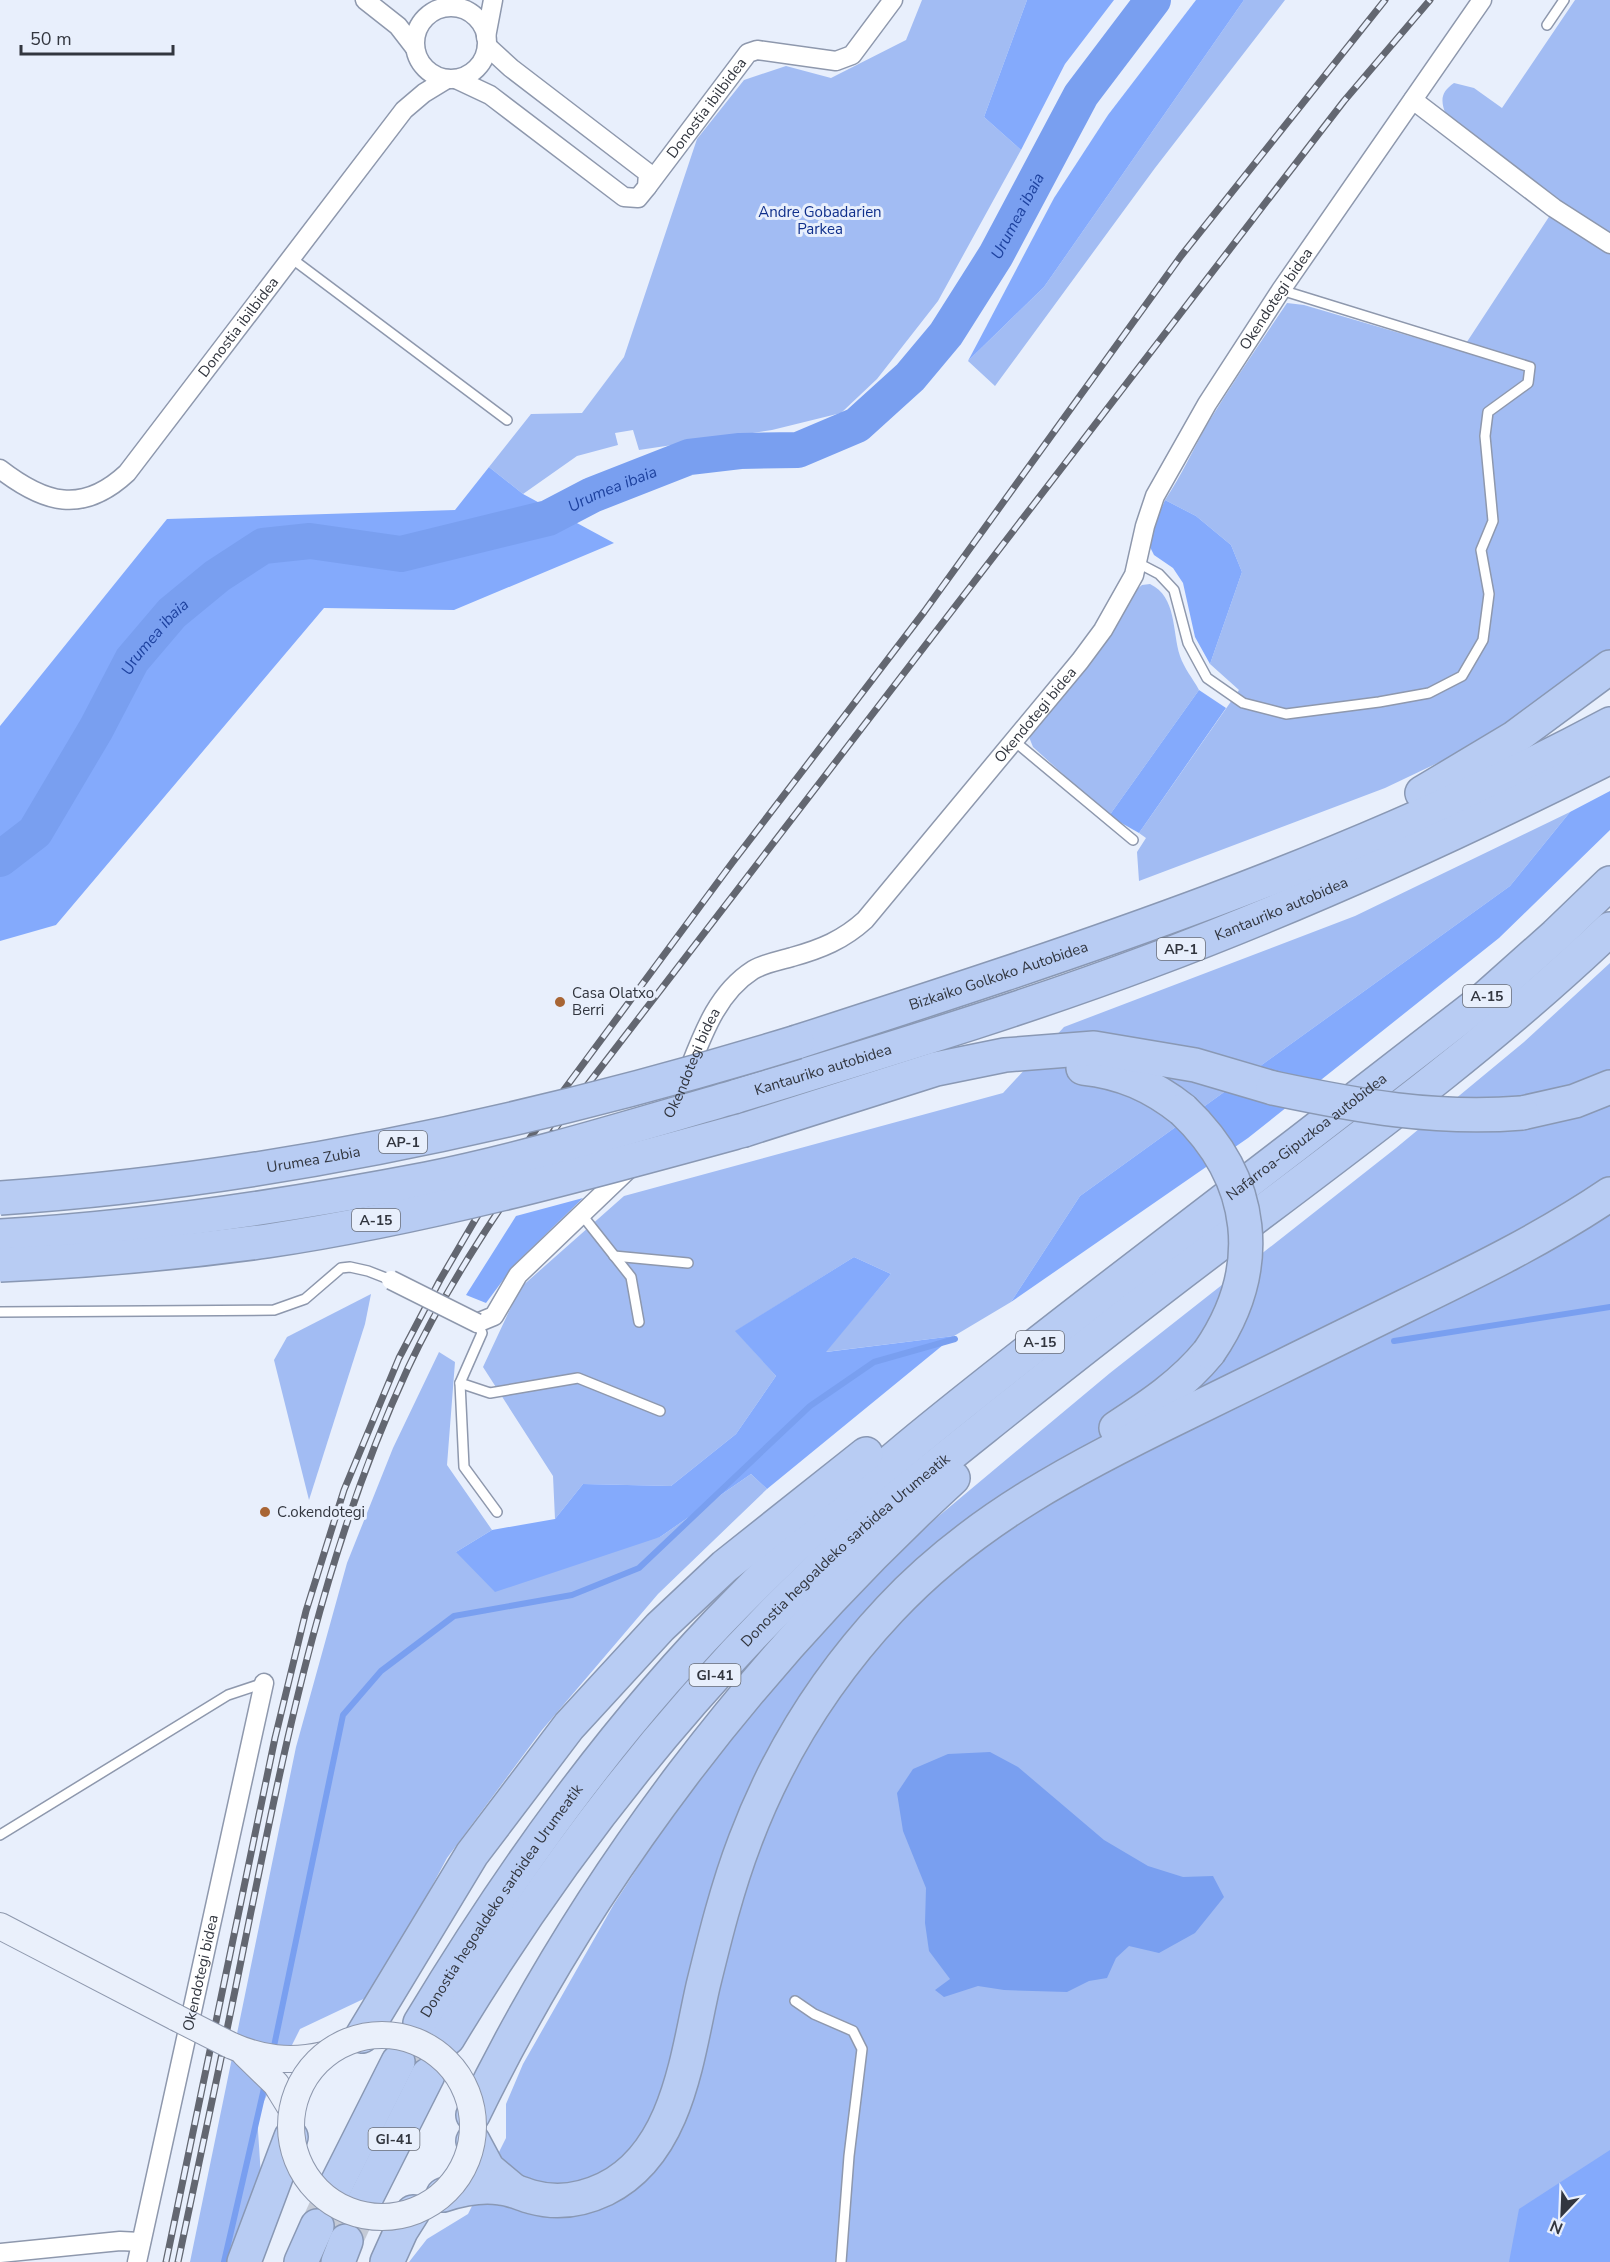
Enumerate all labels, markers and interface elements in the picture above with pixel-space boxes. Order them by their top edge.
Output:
scale bar [21,18,172,56]
text: 50 m [30,27,72,51]
street label: Donostia ibilbidea [662,54,751,162]
water label: Urumea ibaia [986,169,1050,263]
park label: Andre Gobadarien Parkea [758,202,882,239]
street label: Okendotegi bidea [1235,244,1317,354]
street label: Donostia ibilbidea [194,273,283,381]
water label: Urumea ibaia [564,461,660,518]
water label: Urumea ibaia [116,594,194,679]
street label: Okendotegi bidea [990,663,1081,767]
street label: Kantauriko autobidea [1212,872,1351,945]
street label: Bizkaiko Golkoko Autobidea [906,936,1091,1015]
road number: AP-1 [1157,938,1205,960]
place label: Casa Olatxo Berri [572,983,654,1020]
road number: A-15 [1463,985,1511,1007]
marker: Casa Olatxo Berri [553,995,567,1009]
street label: Okendotegi bidea [659,1004,725,1122]
street label: Kantauriko autobidea [752,1039,894,1100]
street label: Nafarroa-Gipuzkoa autobidea [1222,1068,1391,1205]
road number: AP-1 [379,1131,427,1153]
street label: Urumea Zubia [265,1141,362,1177]
road number: A-15 [352,1209,400,1231]
road number: A-15 [1016,1331,1064,1353]
street label: Donostia hegoaldeko sarbidea Urumeatik [736,1449,954,1651]
place label: C.okendotegi [277,1502,365,1522]
marker: C.okendotegi [258,1505,272,1519]
road number: GI-41 [690,1664,740,1686]
street label: Donostia hegoaldeko sarbidea Urumeatik [416,1780,588,2021]
street label: Okendotegi bidea [178,1913,223,2033]
road number: GI-41 [368,2128,420,2150]
north arrow [1532,2184,1592,2244]
text: N [1547,2214,1566,2239]

